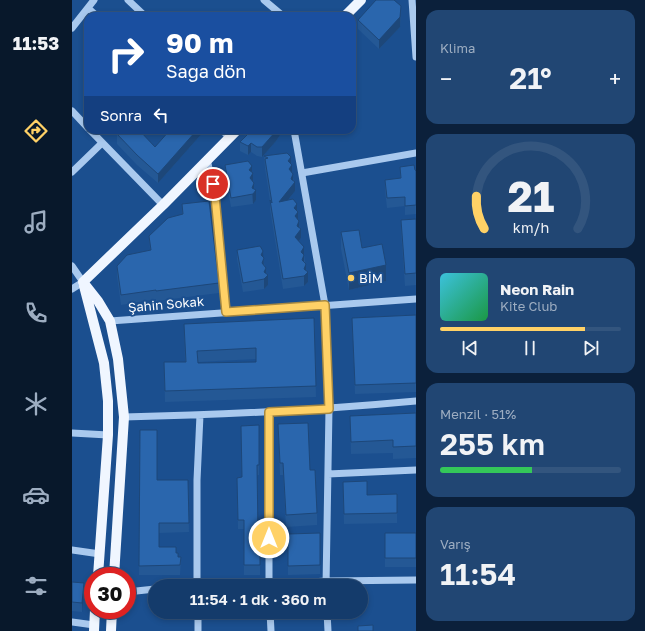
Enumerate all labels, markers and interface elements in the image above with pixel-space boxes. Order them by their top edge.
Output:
text: 90 m [166,26,233,59]
icon: right [100,28,152,80]
text: 11:53 [13,32,59,54]
text: Klima [440,40,475,56]
text: Sağa dön [166,60,246,82]
text: 21° [509,60,552,96]
text: − [440,65,452,92]
text: + [609,65,621,92]
icon: left [150,104,172,126]
text: Sonra [100,106,142,124]
icon: directions [22,117,50,145]
pin [196,167,230,201]
text: 21 [507,171,554,221]
icon: arrive [202,173,224,195]
icon: music [22,208,50,236]
text: km/h [512,219,549,236]
place label: BİM [359,270,383,286]
marker: BİM [346,273,356,283]
text: Neon Rain [500,280,574,298]
street label: Şahin Sokak [127,293,205,315]
text: Kite Club [500,298,557,314]
icon: phone [22,299,50,327]
icon: previous [459,337,481,359]
icon: pause [519,337,541,359]
icon: next [580,337,602,359]
icon: climate [22,390,50,418]
text: Menzil · 51% [440,406,516,422]
text: 255 km [440,426,545,462]
icon: car [22,481,50,509]
position arrow [248,517,290,559]
text: Varış [440,536,471,552]
text: 11:54 [440,556,516,592]
speed limit sign: 30 [84,567,136,619]
icon: filters [22,572,50,600]
text: 11:54 · 1 dk · 360 m [190,590,326,608]

